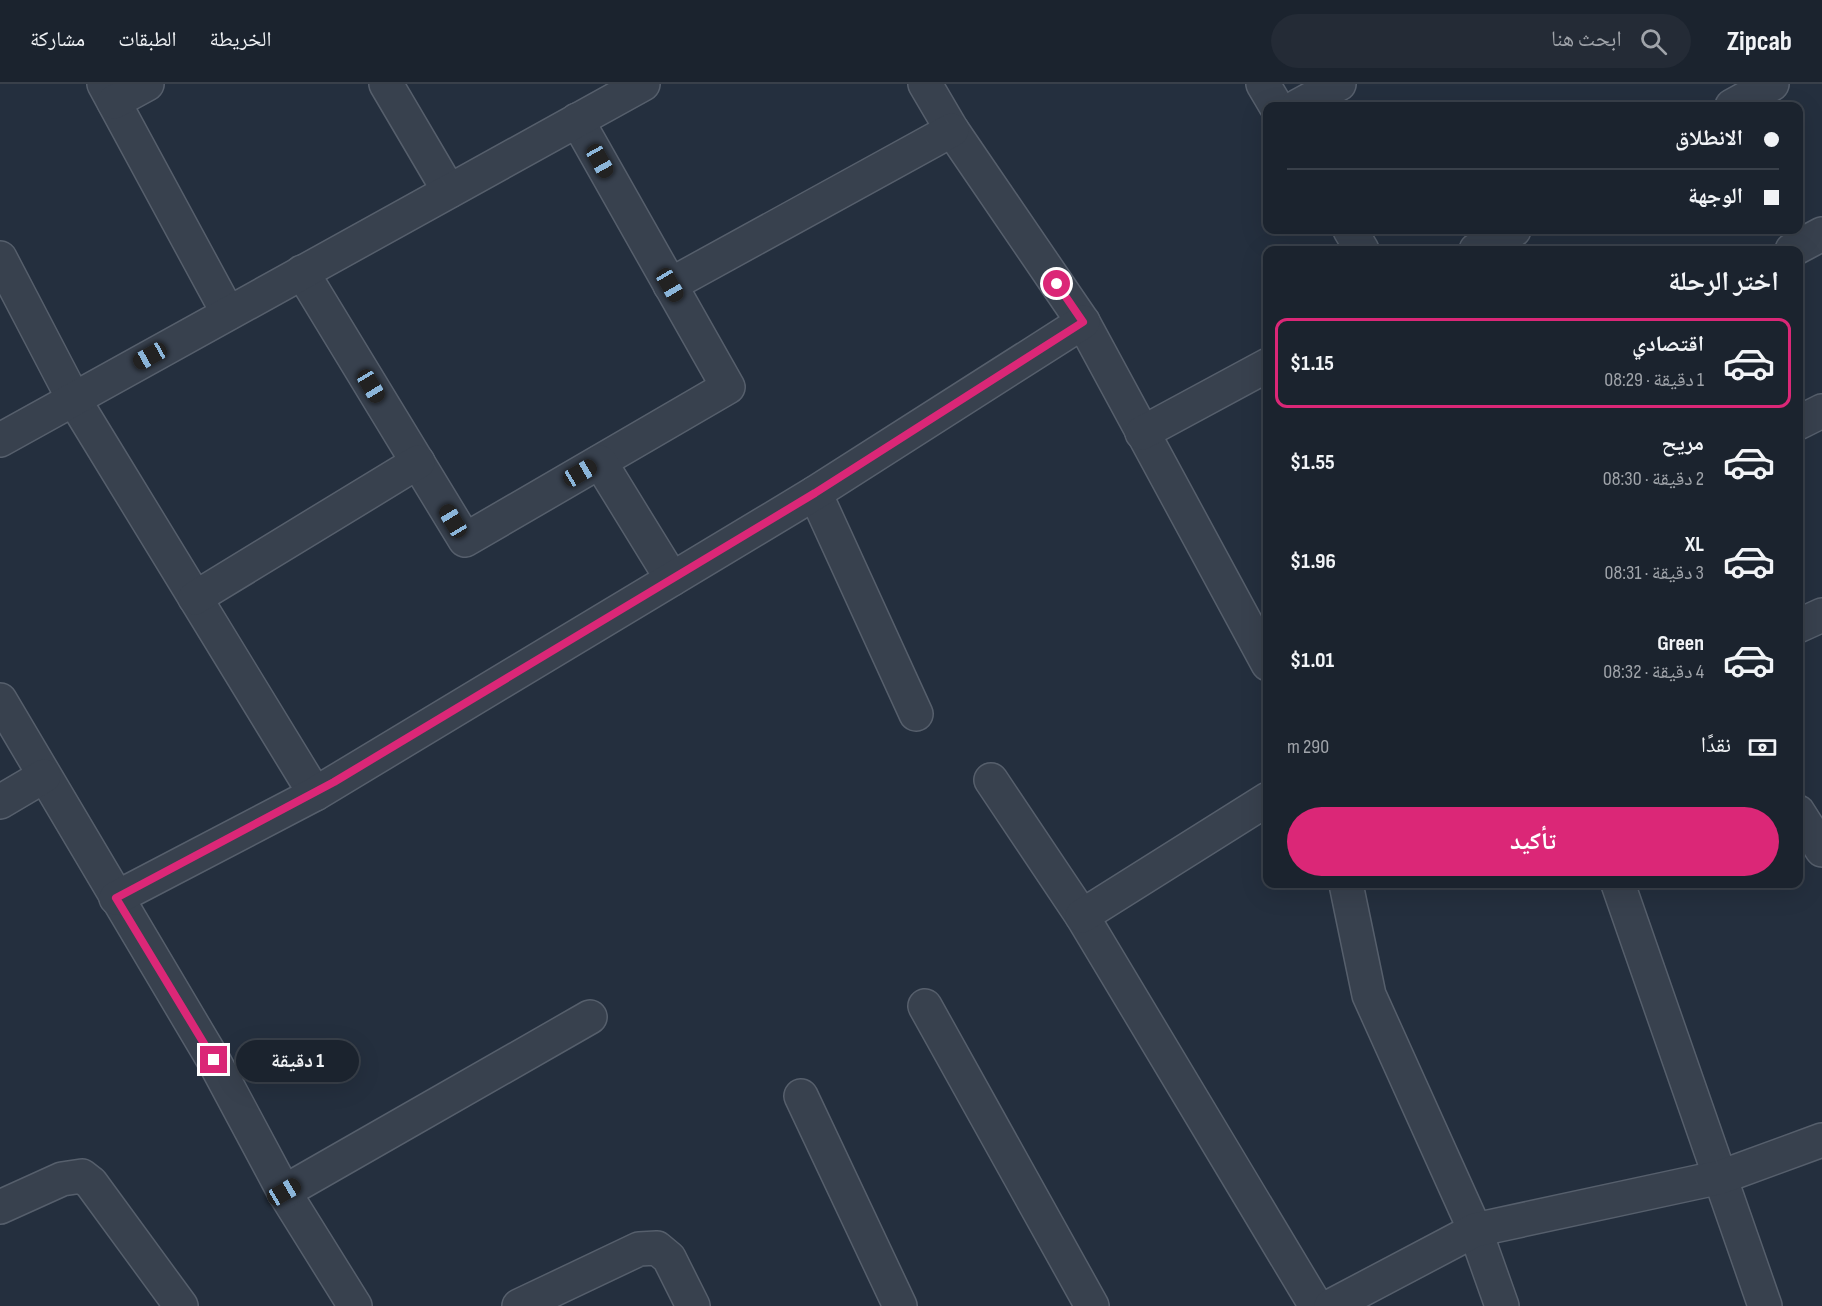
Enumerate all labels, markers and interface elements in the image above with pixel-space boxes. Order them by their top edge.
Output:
search box [1271,14,1691,68]
icon: search [1637,25,1670,58]
text: Zipcab [1727,25,1792,58]
text: ابحث هنا [1551,26,1622,53]
text: مشاركة [30,27,85,52]
text: الطبقات [118,27,177,52]
text: الخريطة [210,27,271,52]
text: الانطلاق [1675,125,1743,152]
car [583,141,617,181]
text: الوجهة [1688,183,1743,210]
car [653,265,687,305]
text: اختر الرحلة [1668,266,1779,298]
route start [1043,270,1070,297]
text: اقتصادي [1632,331,1704,358]
icon: car [1722,336,1776,390]
car [130,339,170,373]
text: $1.15 [1290,350,1334,377]
car [354,366,388,406]
text: 1 دقيقة · 08:29 [1604,368,1704,392]
text: مريح [1661,430,1704,457]
icon: car [1722,435,1776,489]
text: $1.55 [1290,449,1335,476]
car [560,456,600,490]
text: 2 دقيقة · 08:30 [1603,467,1704,491]
car [436,501,470,541]
text: XL [1685,531,1704,558]
icon: car [1722,534,1776,588]
text: $1.96 [1290,548,1336,575]
text: 3 دقيقة · 08:31 [1605,561,1704,585]
text: Green [1657,630,1704,657]
icon: car [1722,633,1776,687]
text: $1.01 [1290,647,1334,674]
text: 4 دقيقة · 08:32 [1603,660,1704,684]
icon: cash [1746,731,1779,764]
text: نقدًا [1701,732,1731,759]
text: 290 m [1287,735,1329,759]
button: تأكيد [1287,807,1779,876]
callout: 1 دقيقة [235,1039,358,1081]
route end [200,1046,227,1073]
text: 1 دقيقة [271,1049,324,1073]
car [264,1175,304,1209]

